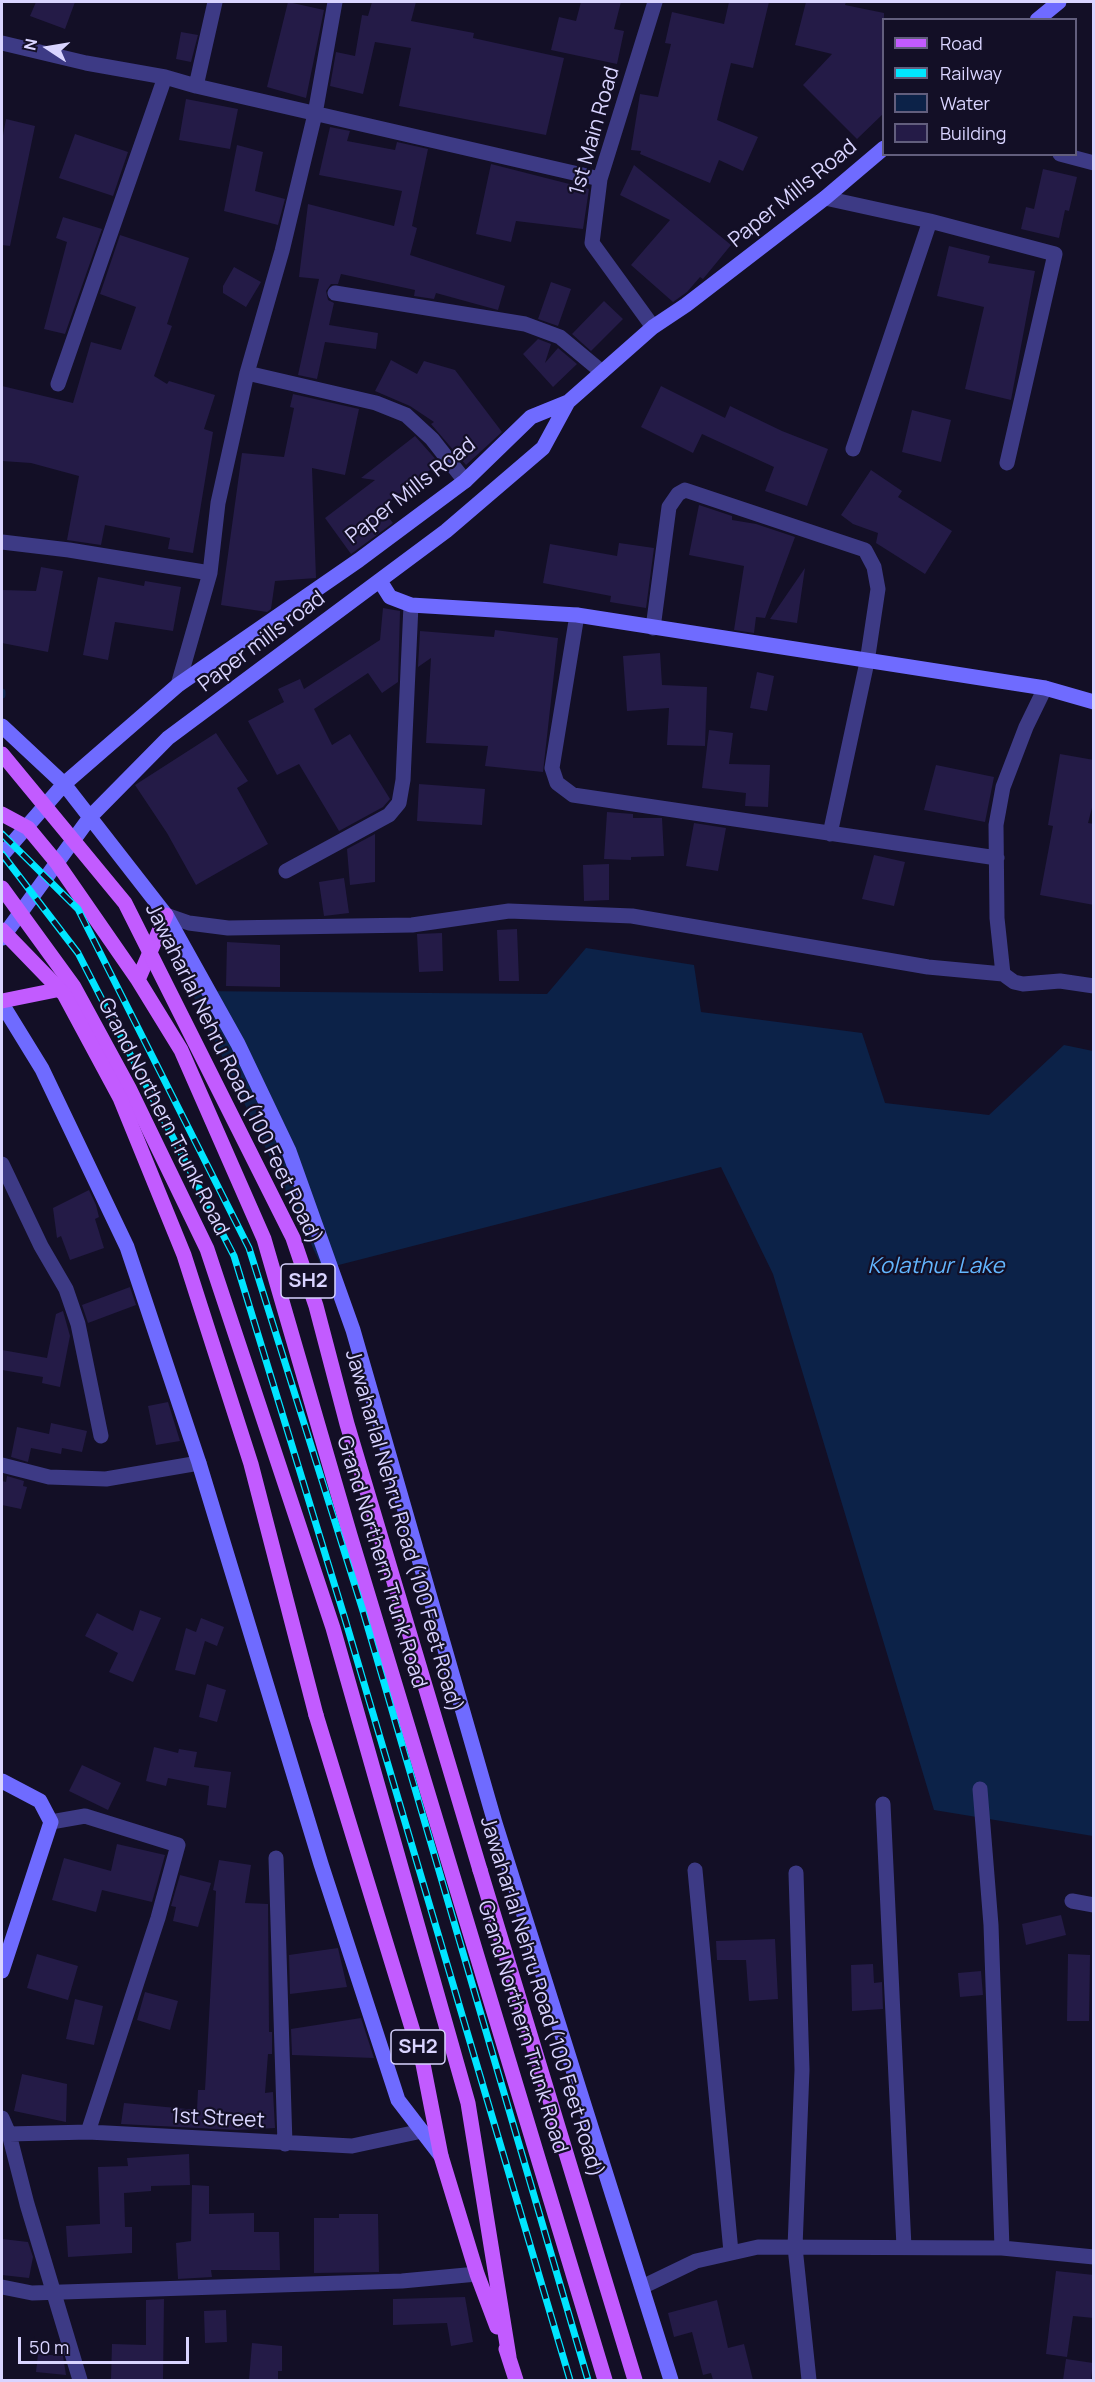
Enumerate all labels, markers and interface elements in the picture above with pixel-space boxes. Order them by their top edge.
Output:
north arrow [18,18,78,78]
legend [882,18,1077,156]
text: Road [940,31,983,55]
text: N [18,36,42,52]
text: Railway [940,61,1002,85]
street label: 1st Main Road [565,64,625,198]
text: Water [940,91,990,115]
text: Building [940,121,1006,145]
street label: Paper Mills Road [724,135,862,253]
street label: Paper Mills Road [341,433,481,549]
street label: Paper mills road [194,586,330,698]
street label: Jawaharlal Nehru Road (100 Feet Road) [139,900,327,1248]
street label: Grand Northern Trunk Road [92,994,234,1240]
water label: Kolathur Lake [868,1254,1004,1280]
road number: SH2 [281,1264,335,1298]
street label: Jawaharlal Nehru Road (100 Feet Road) [339,1347,467,1715]
street label: Grand Northern Trunk Road [331,1433,431,1691]
street label: Jawaharlal Nehru Road (100 Feet Road) [474,1814,608,2180]
street label: Grand Northern Trunk Road [472,1898,572,2156]
road number: SH2 [391,2030,445,2064]
street label: 1st Street [171,2104,265,2134]
scale bar [21,2325,192,2363]
text: 50 m [29,2335,69,2359]

